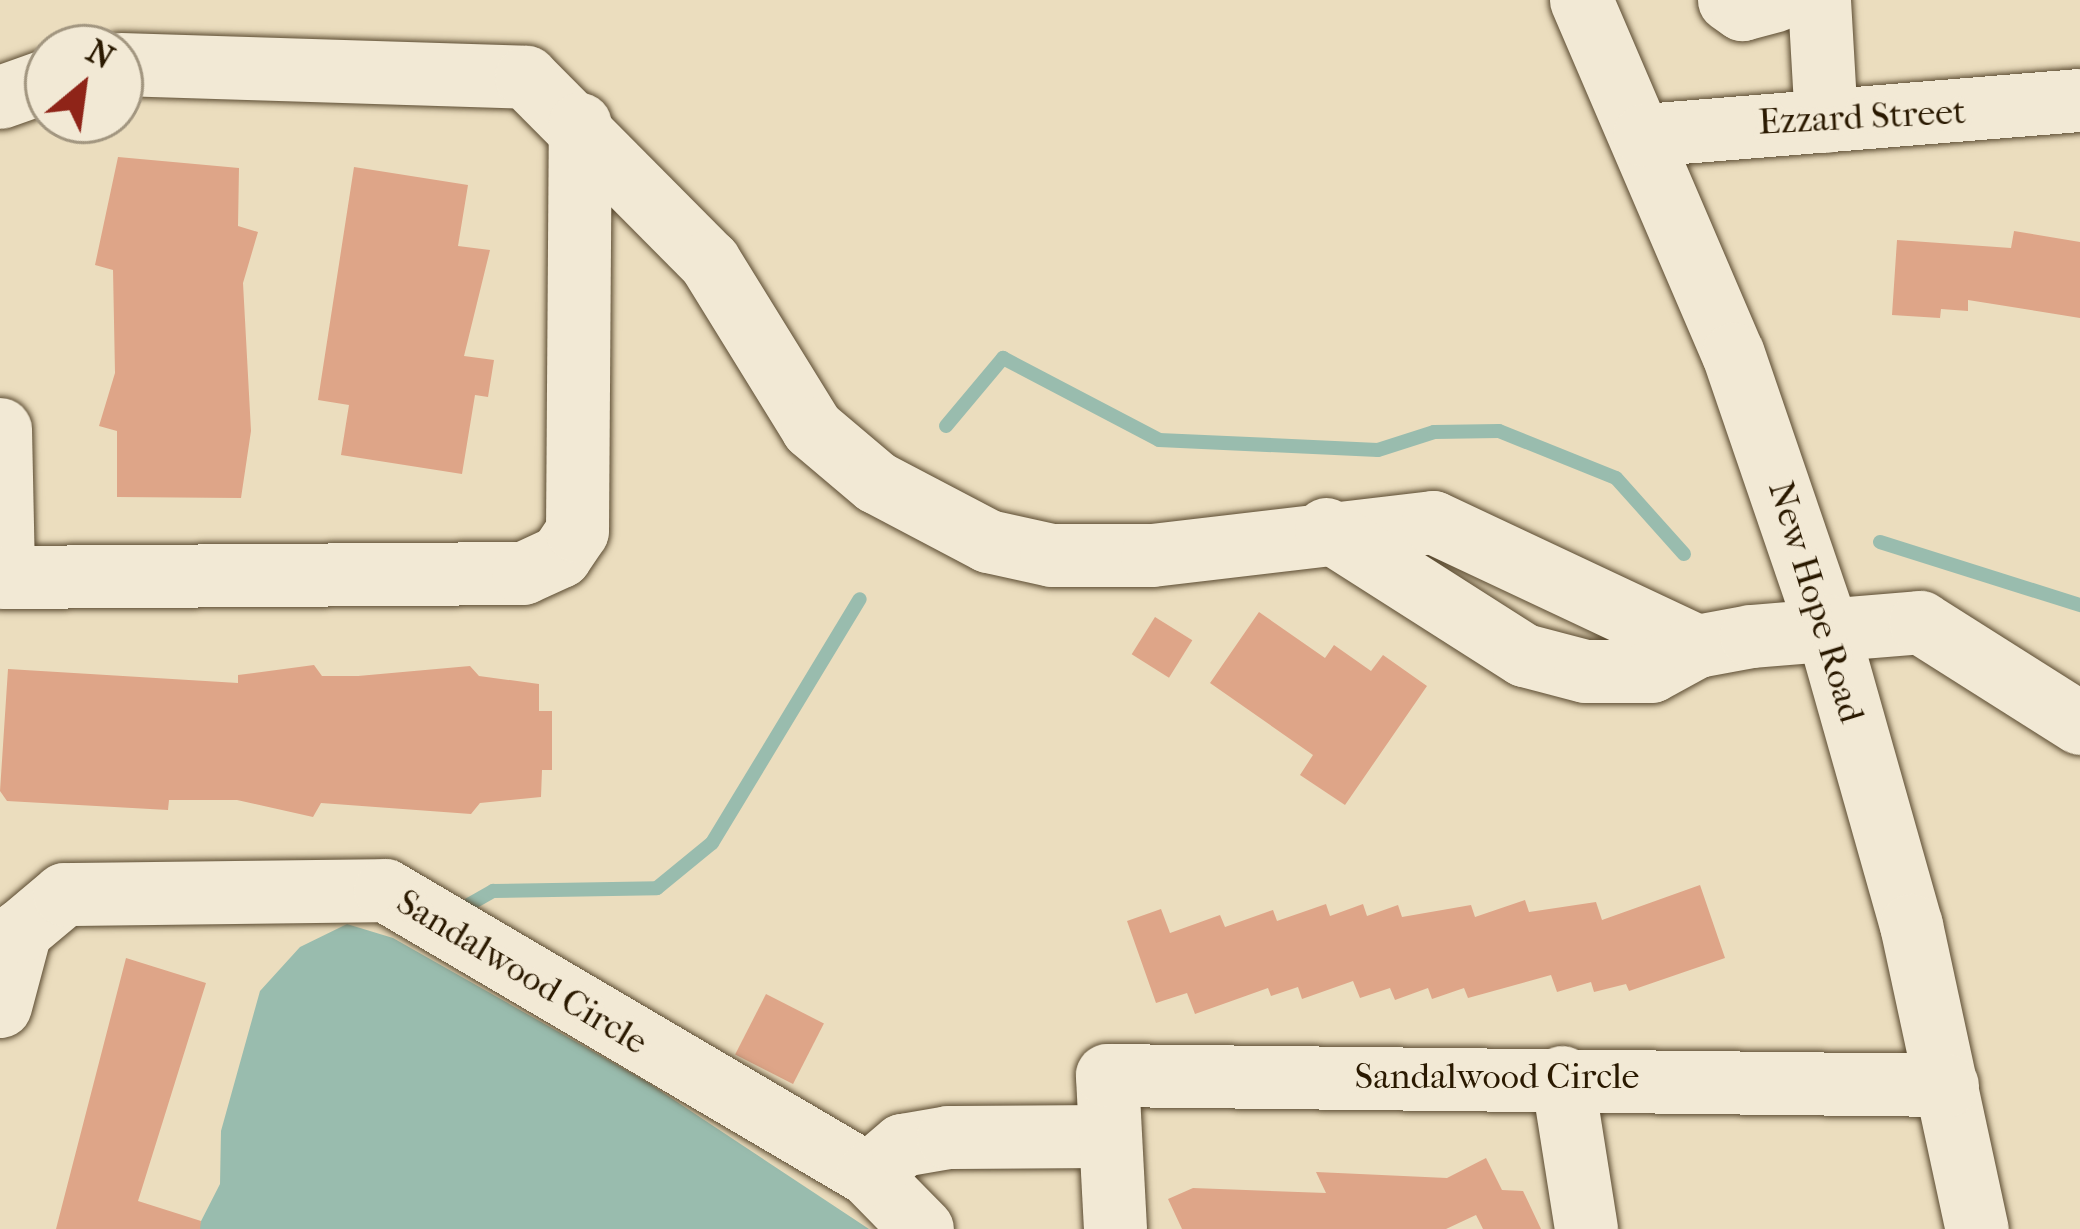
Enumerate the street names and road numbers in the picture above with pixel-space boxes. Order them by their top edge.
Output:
street label: Ezzard Street [1757,90,1967,144]
street label: New Hope Road [1759,476,1873,728]
street label: Sandalwood Circle [389,880,655,1064]
street label: Sandalwood Circle [1355,1055,1639,1099]

